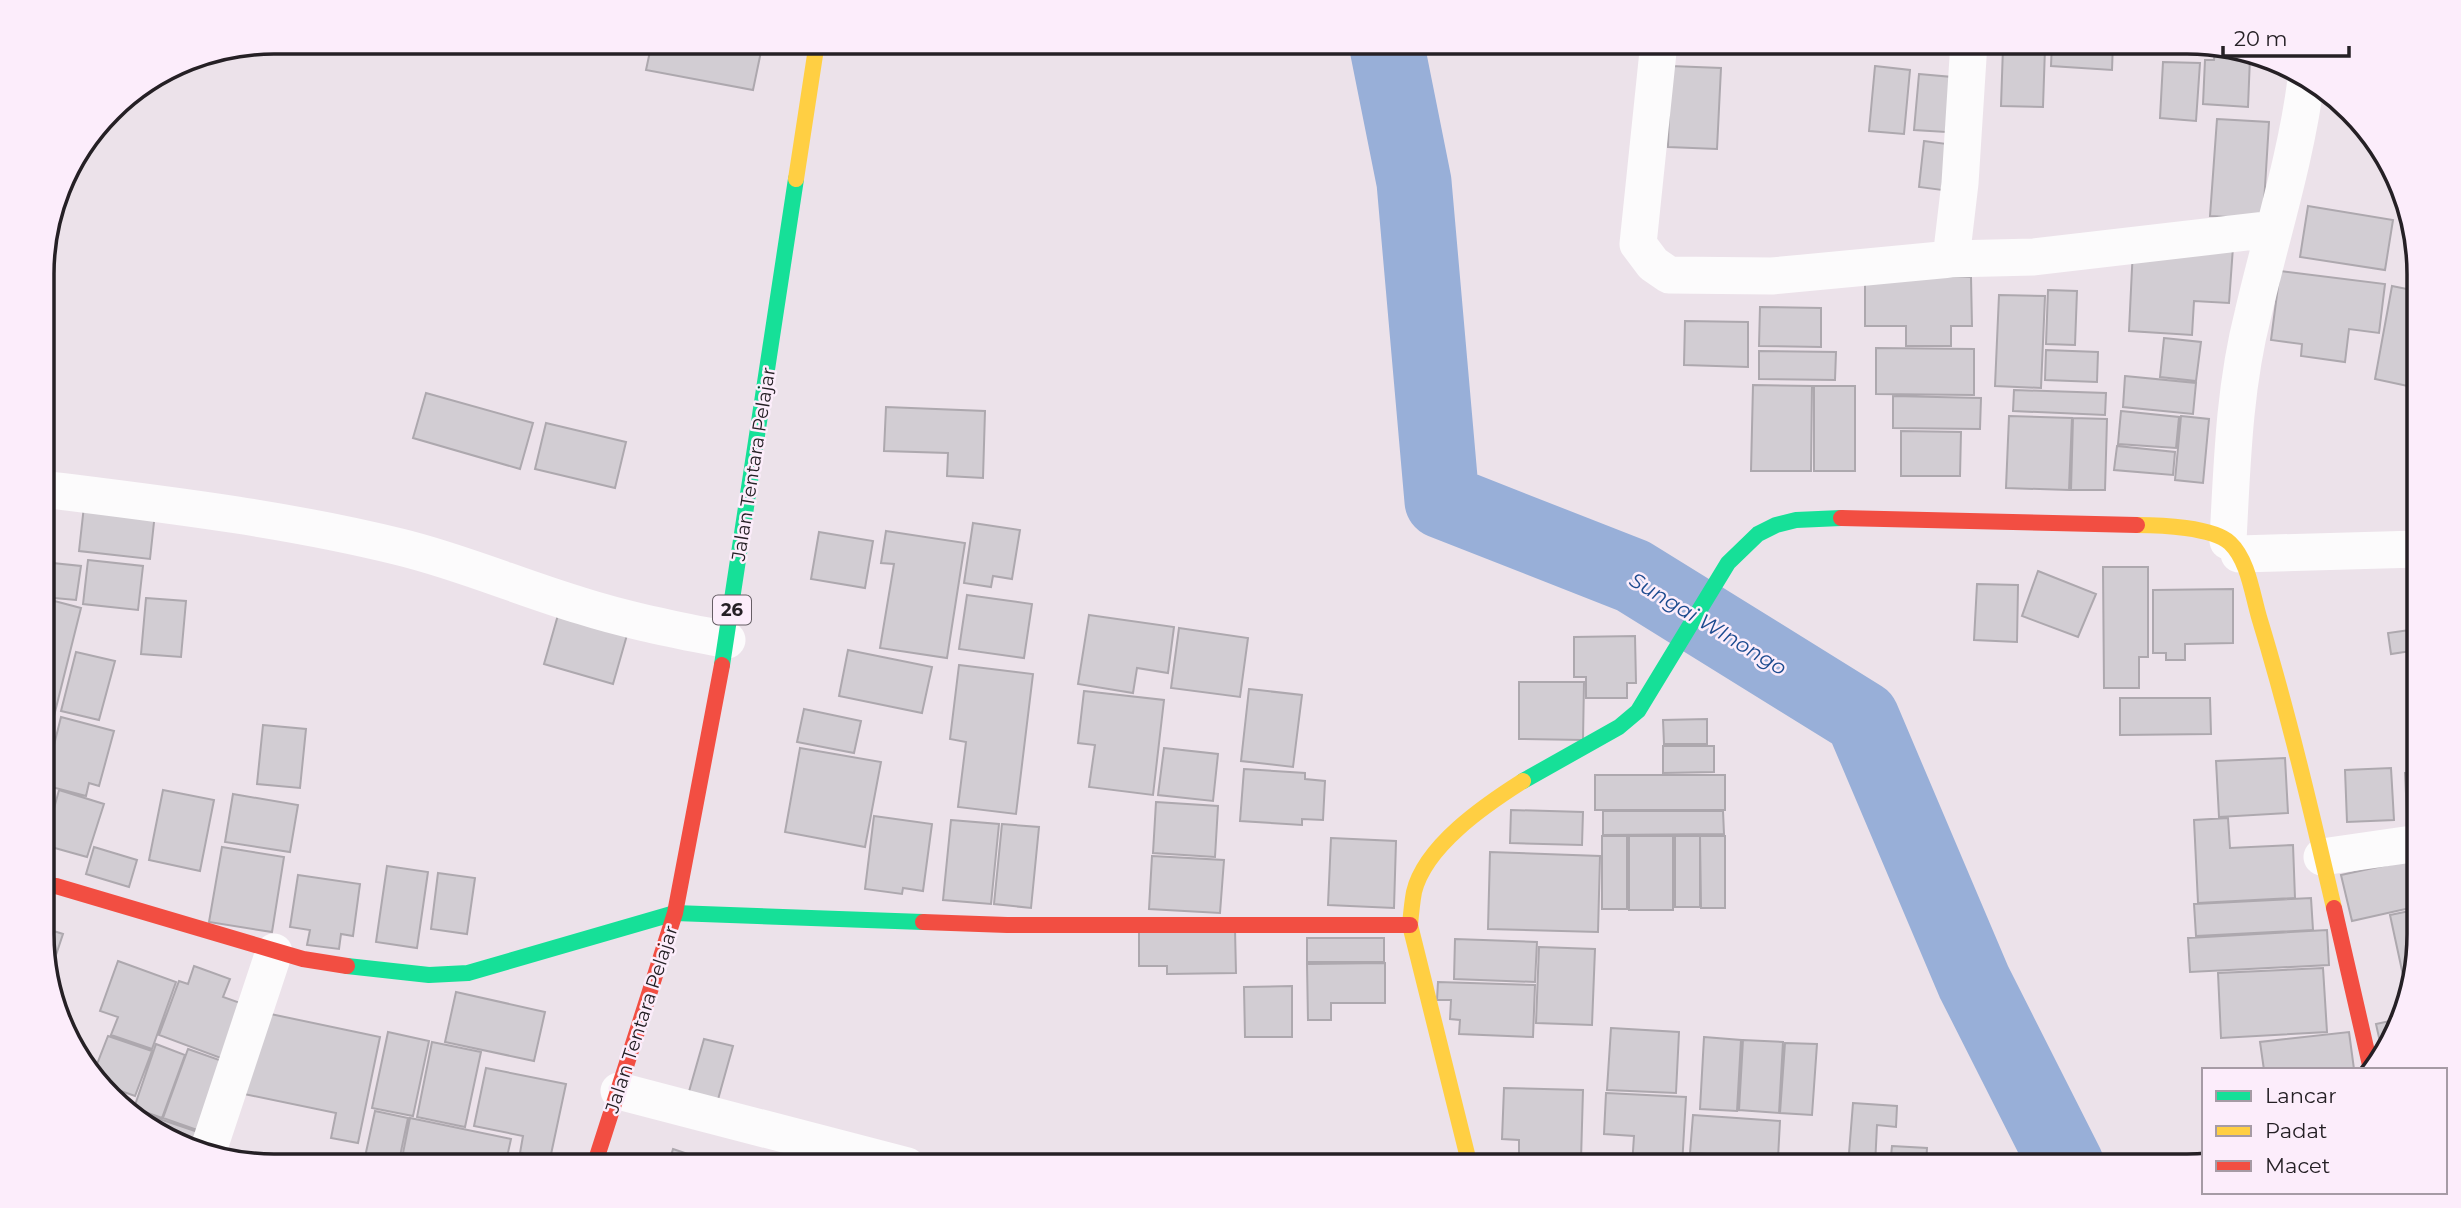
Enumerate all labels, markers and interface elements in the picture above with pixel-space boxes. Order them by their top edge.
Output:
scale bar [2223,14,2349,58]
text: 20 m [2234,26,2288,51]
street label: Jalan Tentara Pelajar [727,366,780,564]
water label: Sungai WInongo [1625,567,1791,680]
road number: 26 [713,596,751,624]
street label: Jalan Tentara Pelajar [600,922,683,1117]
legend [2202,1068,2447,1194]
text: Lancar [2265,1083,2337,1108]
text: Padat [2265,1118,2327,1143]
text: Macet [2265,1153,2330,1178]

